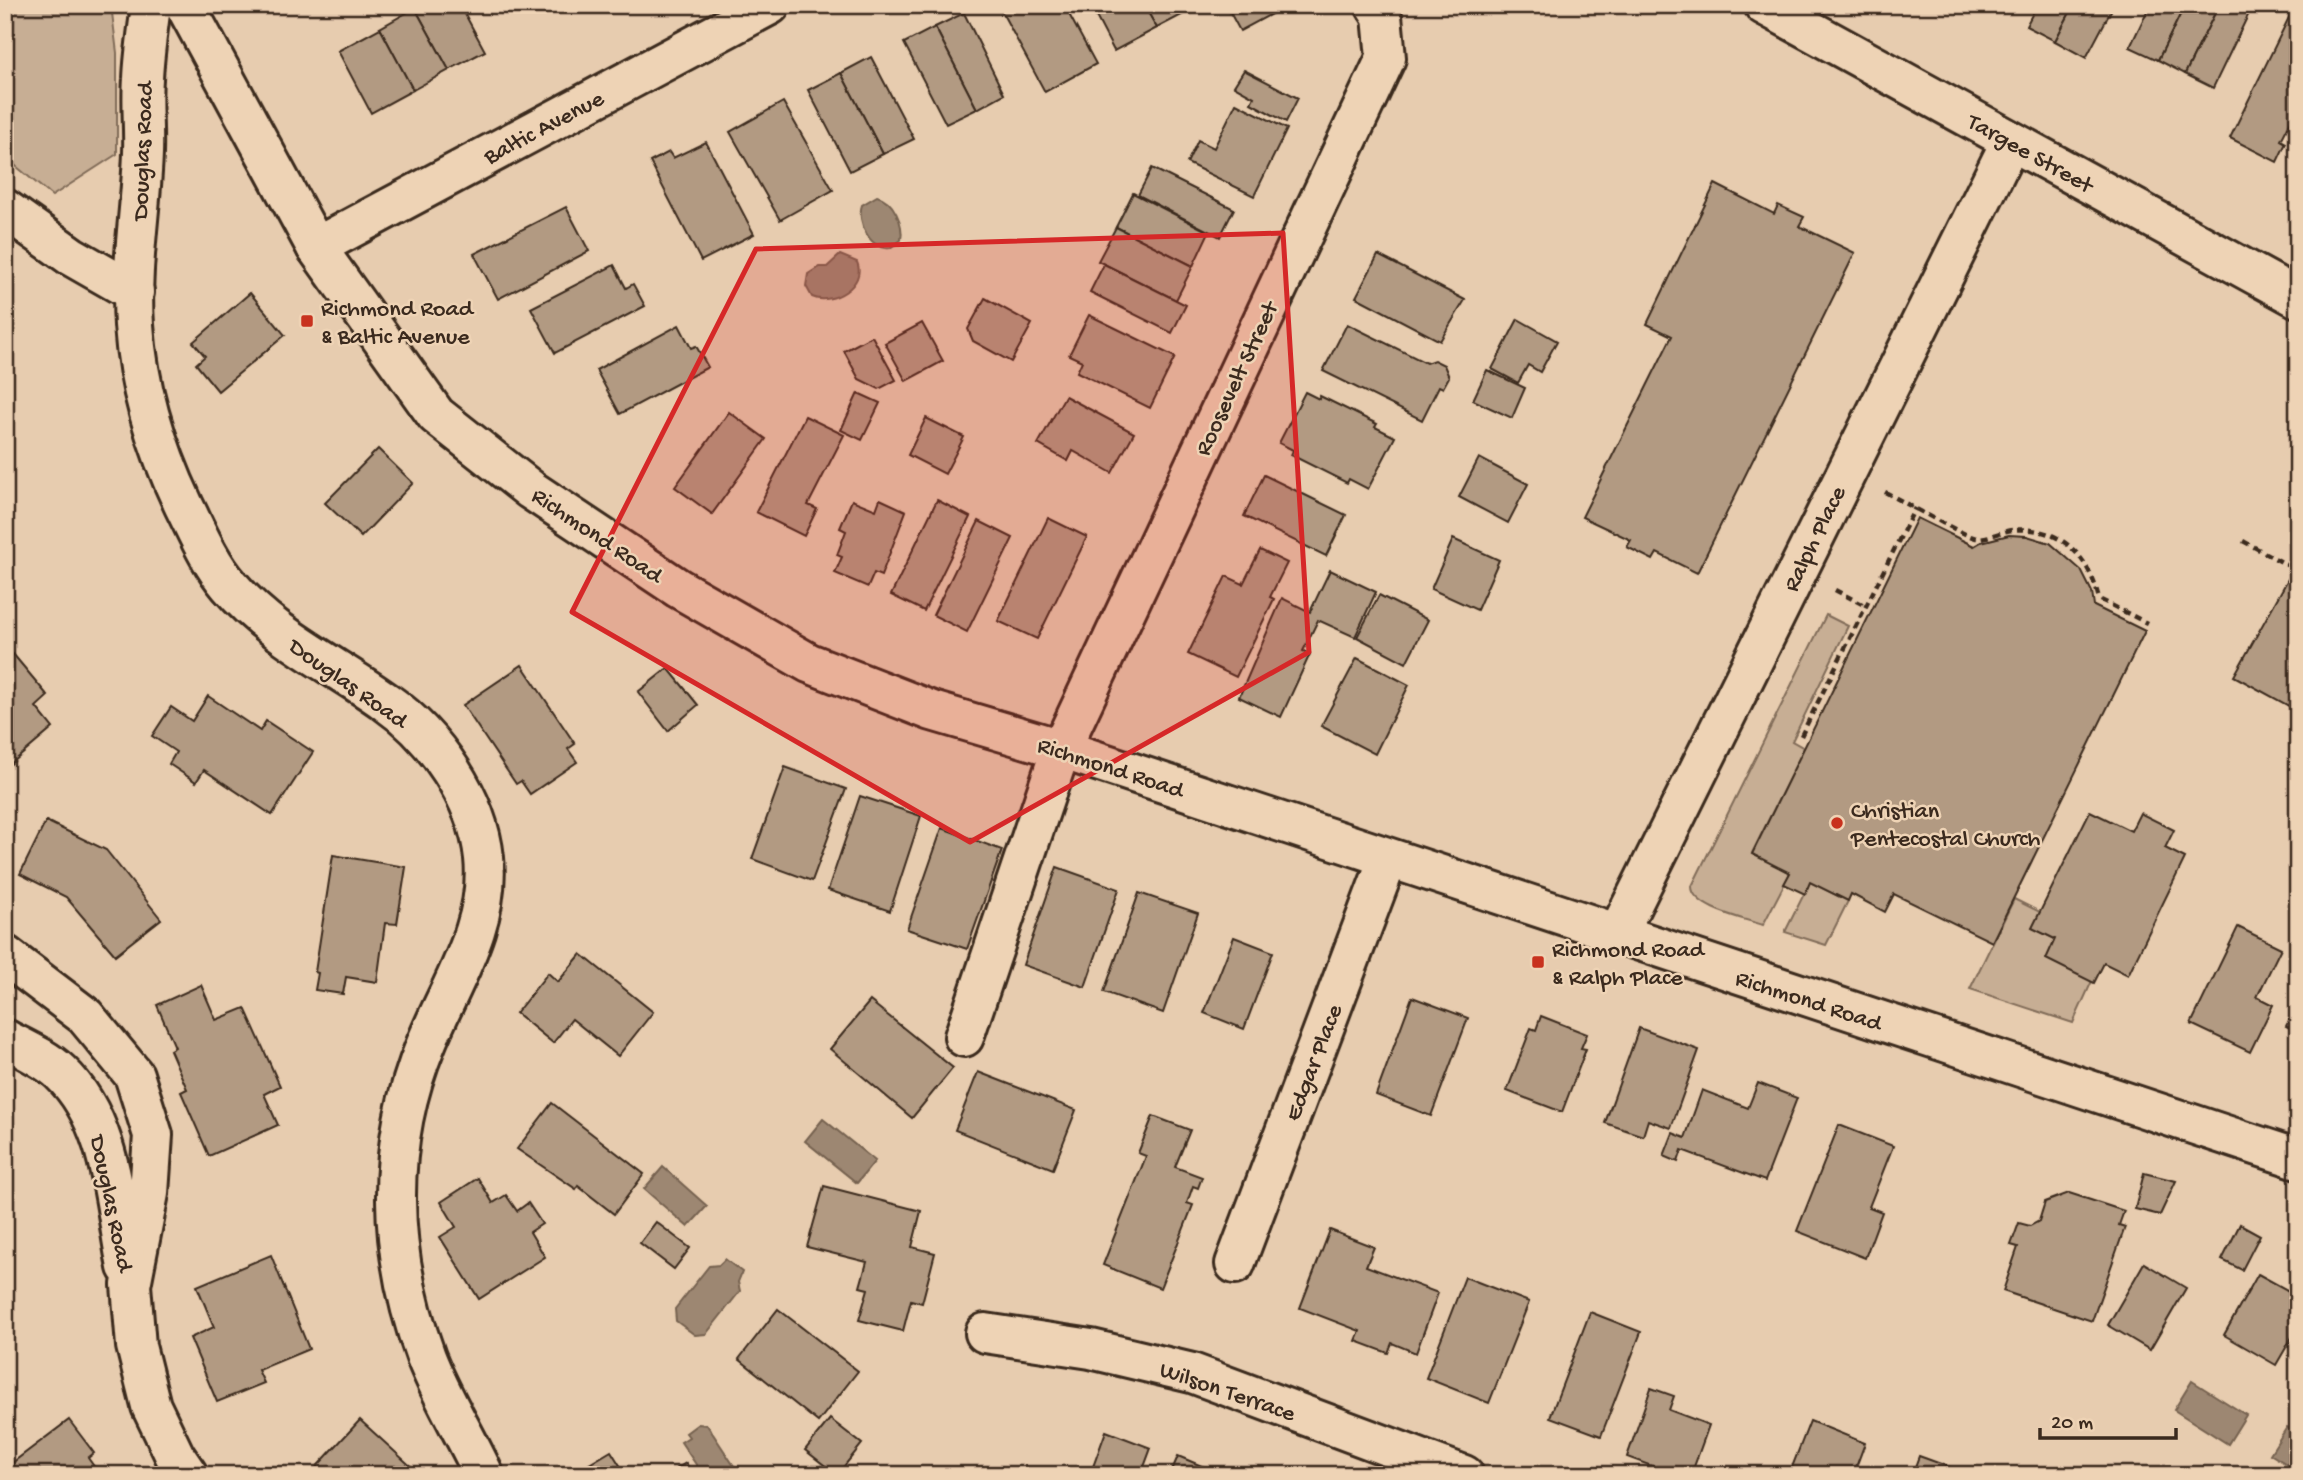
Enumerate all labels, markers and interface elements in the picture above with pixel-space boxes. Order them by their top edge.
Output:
street label: Douglas Road [128,79,161,223]
street label: Baltic Avenue [479,85,610,173]
street label: Targee Street [1960,108,2099,203]
place label: Richmond Road & Baltic Avenue [321,296,475,353]
street label: Roosevelt Street [1190,296,1287,461]
marker: Richmond Road & Baltic Avenue [299,313,315,329]
street label: Ralph Place [1778,481,1854,597]
street label: Richmond Road [525,482,669,592]
street label: Douglas Road [280,632,414,738]
street label: Richmond Road [1033,732,1188,807]
place label: Christian Pentecostal Church [1850,798,2041,855]
marker: Christian Pentecostal Church [1829,815,1845,831]
place label: Richmond Road & Ralph Place [1552,937,1706,994]
marker: Richmond Road & Ralph Place [1530,954,1546,970]
street label: Richmond Road [1731,965,1886,1040]
street label: Edgar Place [1280,1000,1351,1126]
street label: Douglas Road [81,1131,139,1276]
street label: Wilson Terrace [1155,1357,1299,1430]
scale bar [2040,1396,2177,1440]
text: 20 m [2051,1412,2093,1437]

